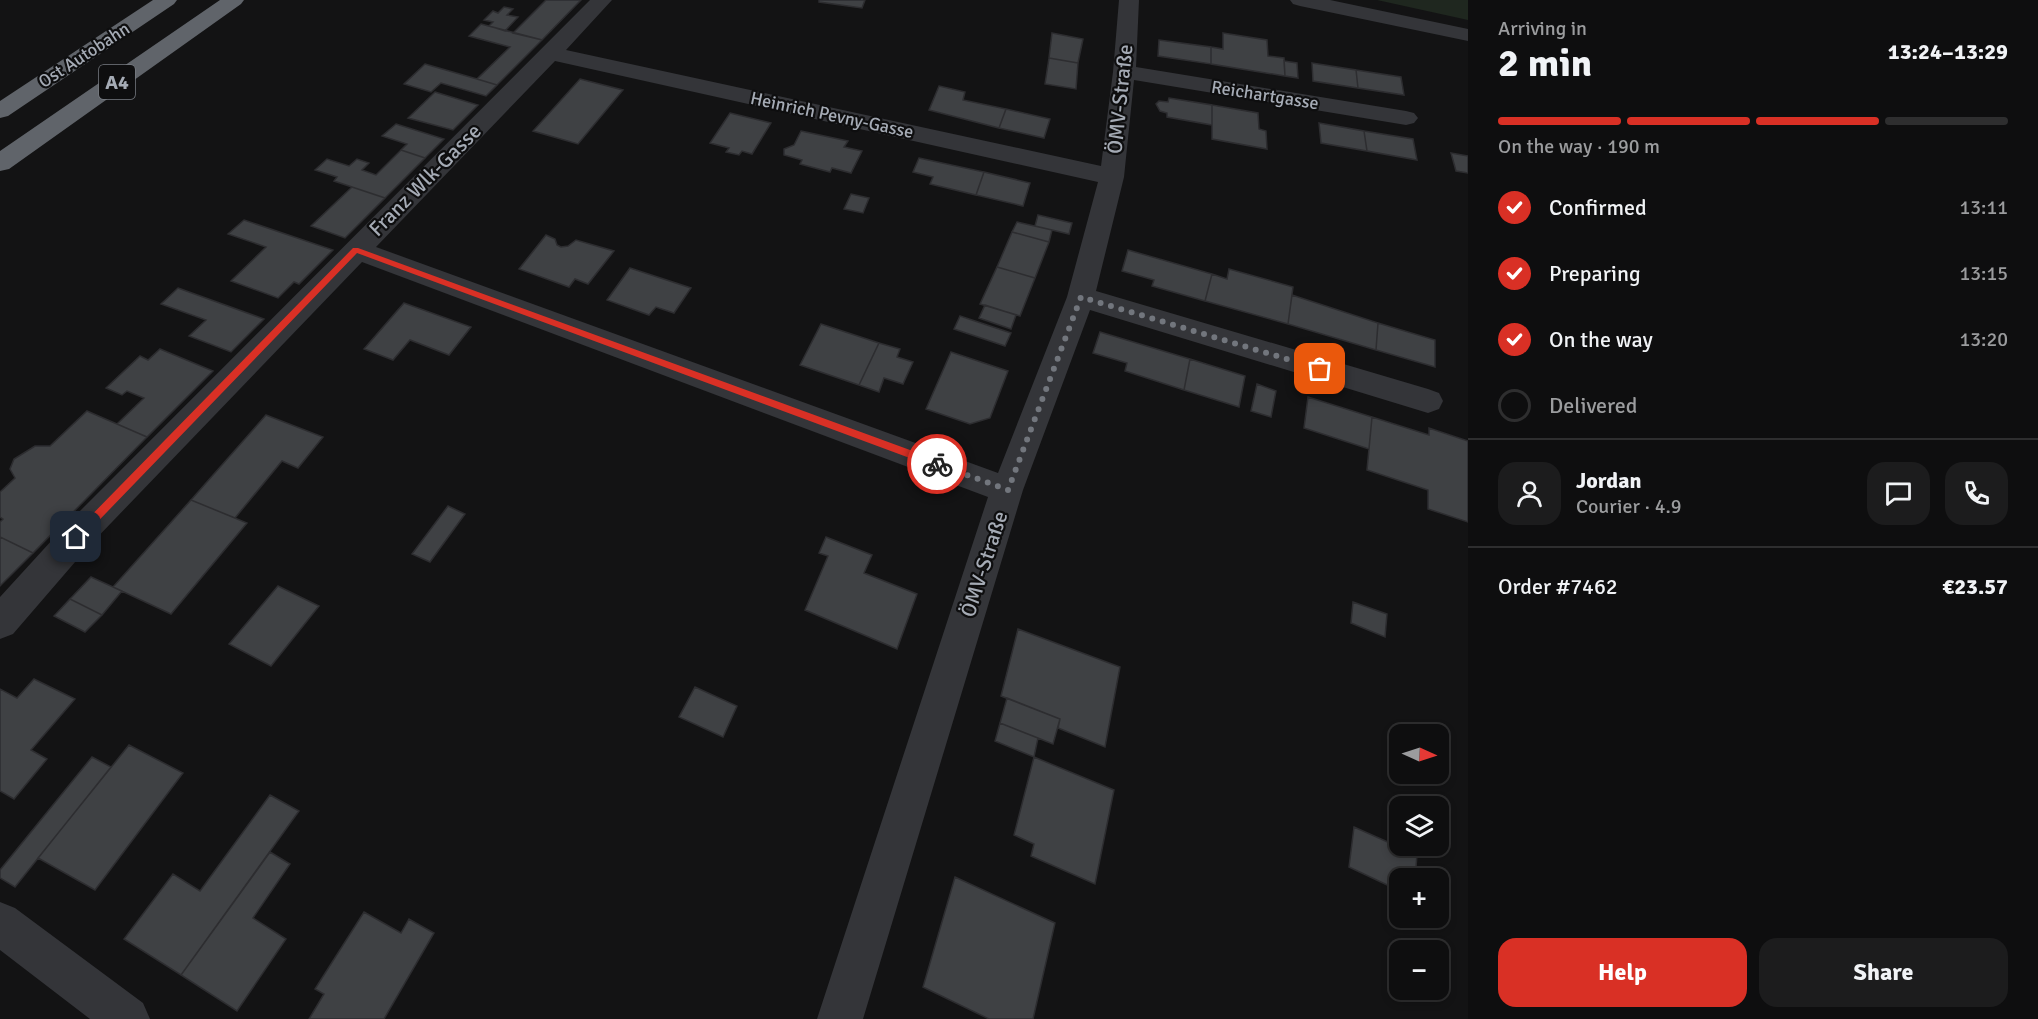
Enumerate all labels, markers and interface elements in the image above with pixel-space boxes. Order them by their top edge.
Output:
text: Arriving in [1498,16,1587,41]
street label: Ost Autobahn [34,17,134,93]
text: 13:24–13:29 [1888,38,2008,65]
text: 2 min [1498,39,1592,87]
street label: ÖMV-Straße [1101,43,1139,155]
road number: A4 [99,65,135,99]
street label: Reichartgasse [1210,76,1320,114]
street label: Heinrich Pevny-Gasse [748,87,916,143]
street label: Franz Wlk-Gasse [363,118,487,242]
text: On the way · 190 m [1498,134,1660,159]
icon: check [1498,191,1531,224]
text: Confirmed [1549,194,1647,221]
text: 13:11 [1959,195,2008,220]
icon: check [1498,257,1531,290]
text: Preparing [1549,260,1641,287]
text: 13:15 [1959,261,2008,286]
icon: check [1498,323,1531,356]
text: On the way [1549,326,1653,353]
text: 13:20 [1959,327,2008,352]
pin [1294,343,1345,394]
icon: bag [1303,352,1336,385]
text: Delivered [1549,392,1637,419]
courier [907,434,967,494]
icon: bike [921,448,954,481]
button: person [1498,462,1561,525]
button: chat [1867,462,1930,525]
button: phone [1945,462,2008,525]
text: Jordan [1576,467,1642,494]
text: Courier · 4.9 [1576,494,1682,519]
street label: ÖMV-Straße [955,508,1013,620]
pin [50,511,101,562]
icon: home [59,520,92,553]
text: Order #7462 [1498,573,1618,600]
text: €23.57 [1942,573,2008,600]
north arrow [1389,724,1449,784]
map controls [1389,724,1449,1000]
button: layers [1389,796,1449,856]
button: + [1389,868,1449,928]
button: Help [1498,938,1747,1007]
button: Share [1759,938,2008,1007]
button: − [1389,940,1449,1000]

